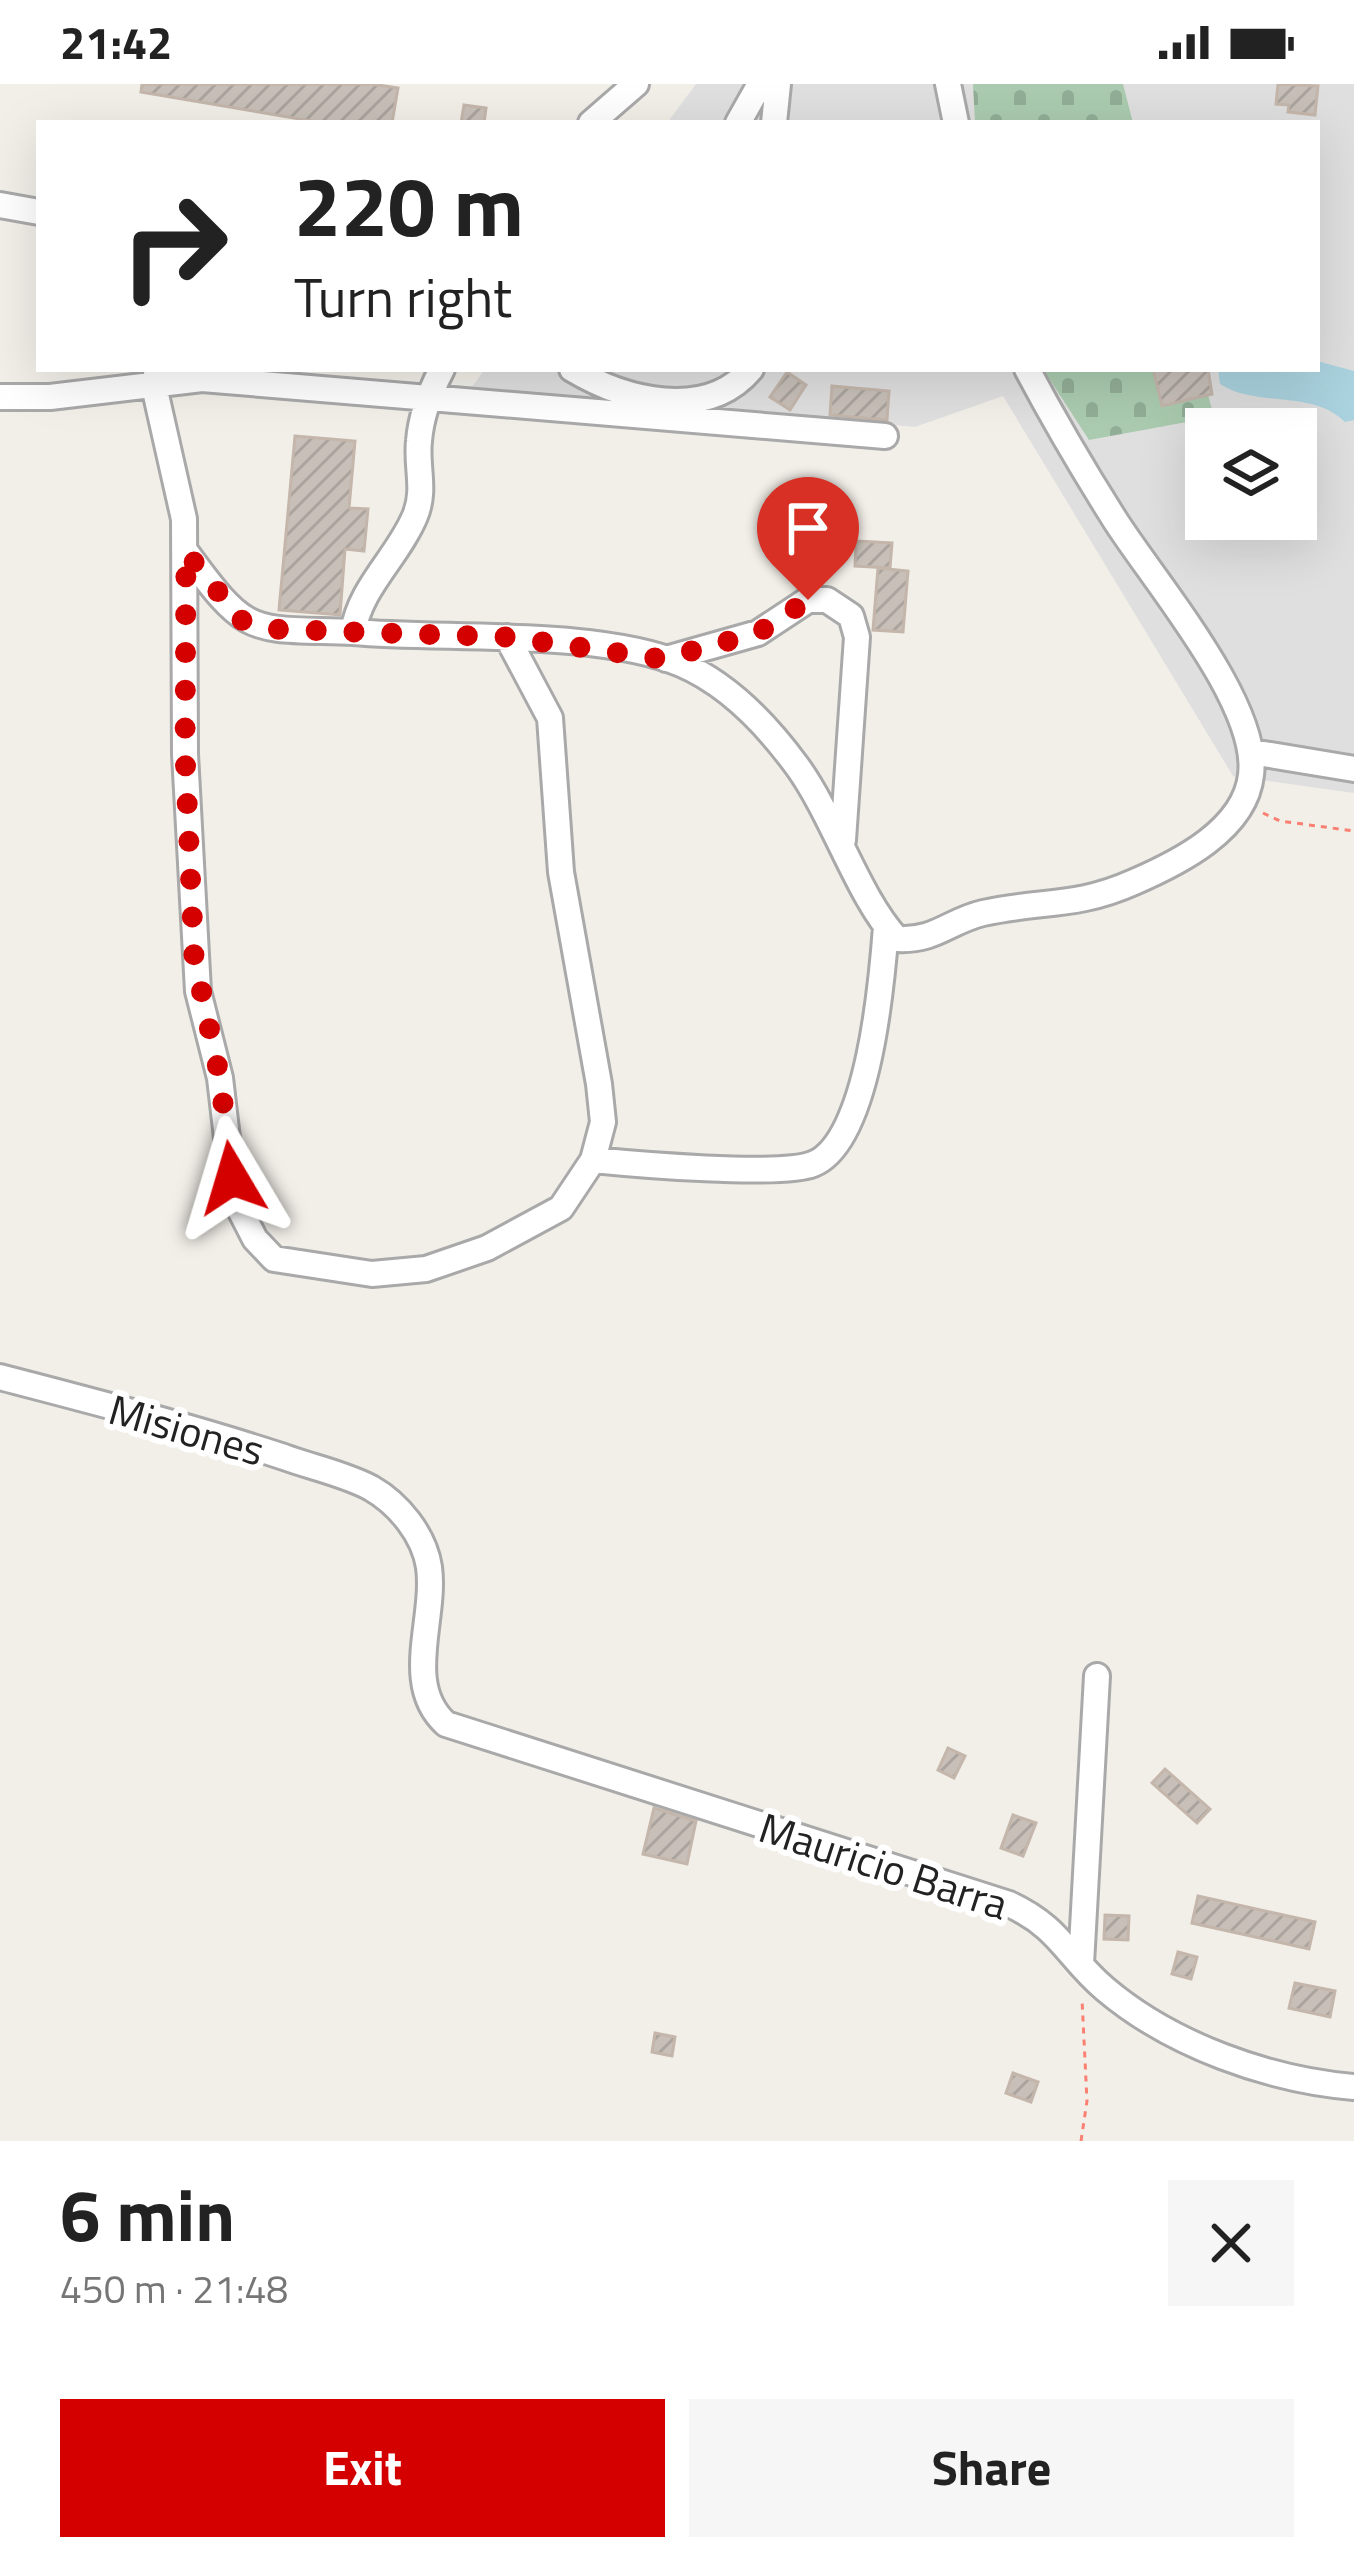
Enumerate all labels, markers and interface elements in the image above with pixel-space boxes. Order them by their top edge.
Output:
text: 21:42 [60,8,172,76]
text: 220 m [294,141,524,269]
icon: right [96,168,252,324]
text: Turn right [294,256,512,338]
map controls [1185,408,1317,540]
button: layers [1185,408,1317,540]
pin [757,477,859,600]
icon: arrive [775,495,841,561]
position arrow [169,1115,295,1241]
street label: Misiones [102,1376,272,1482]
street label: Mauricio Barra [751,1795,1017,1935]
text: 6 min [60,2159,235,2269]
button: close [1168,2180,1294,2306]
text: 450 m · 21:48 [60,2259,288,2318]
button: Exit [60,2399,665,2537]
button: Share [689,2399,1294,2537]

